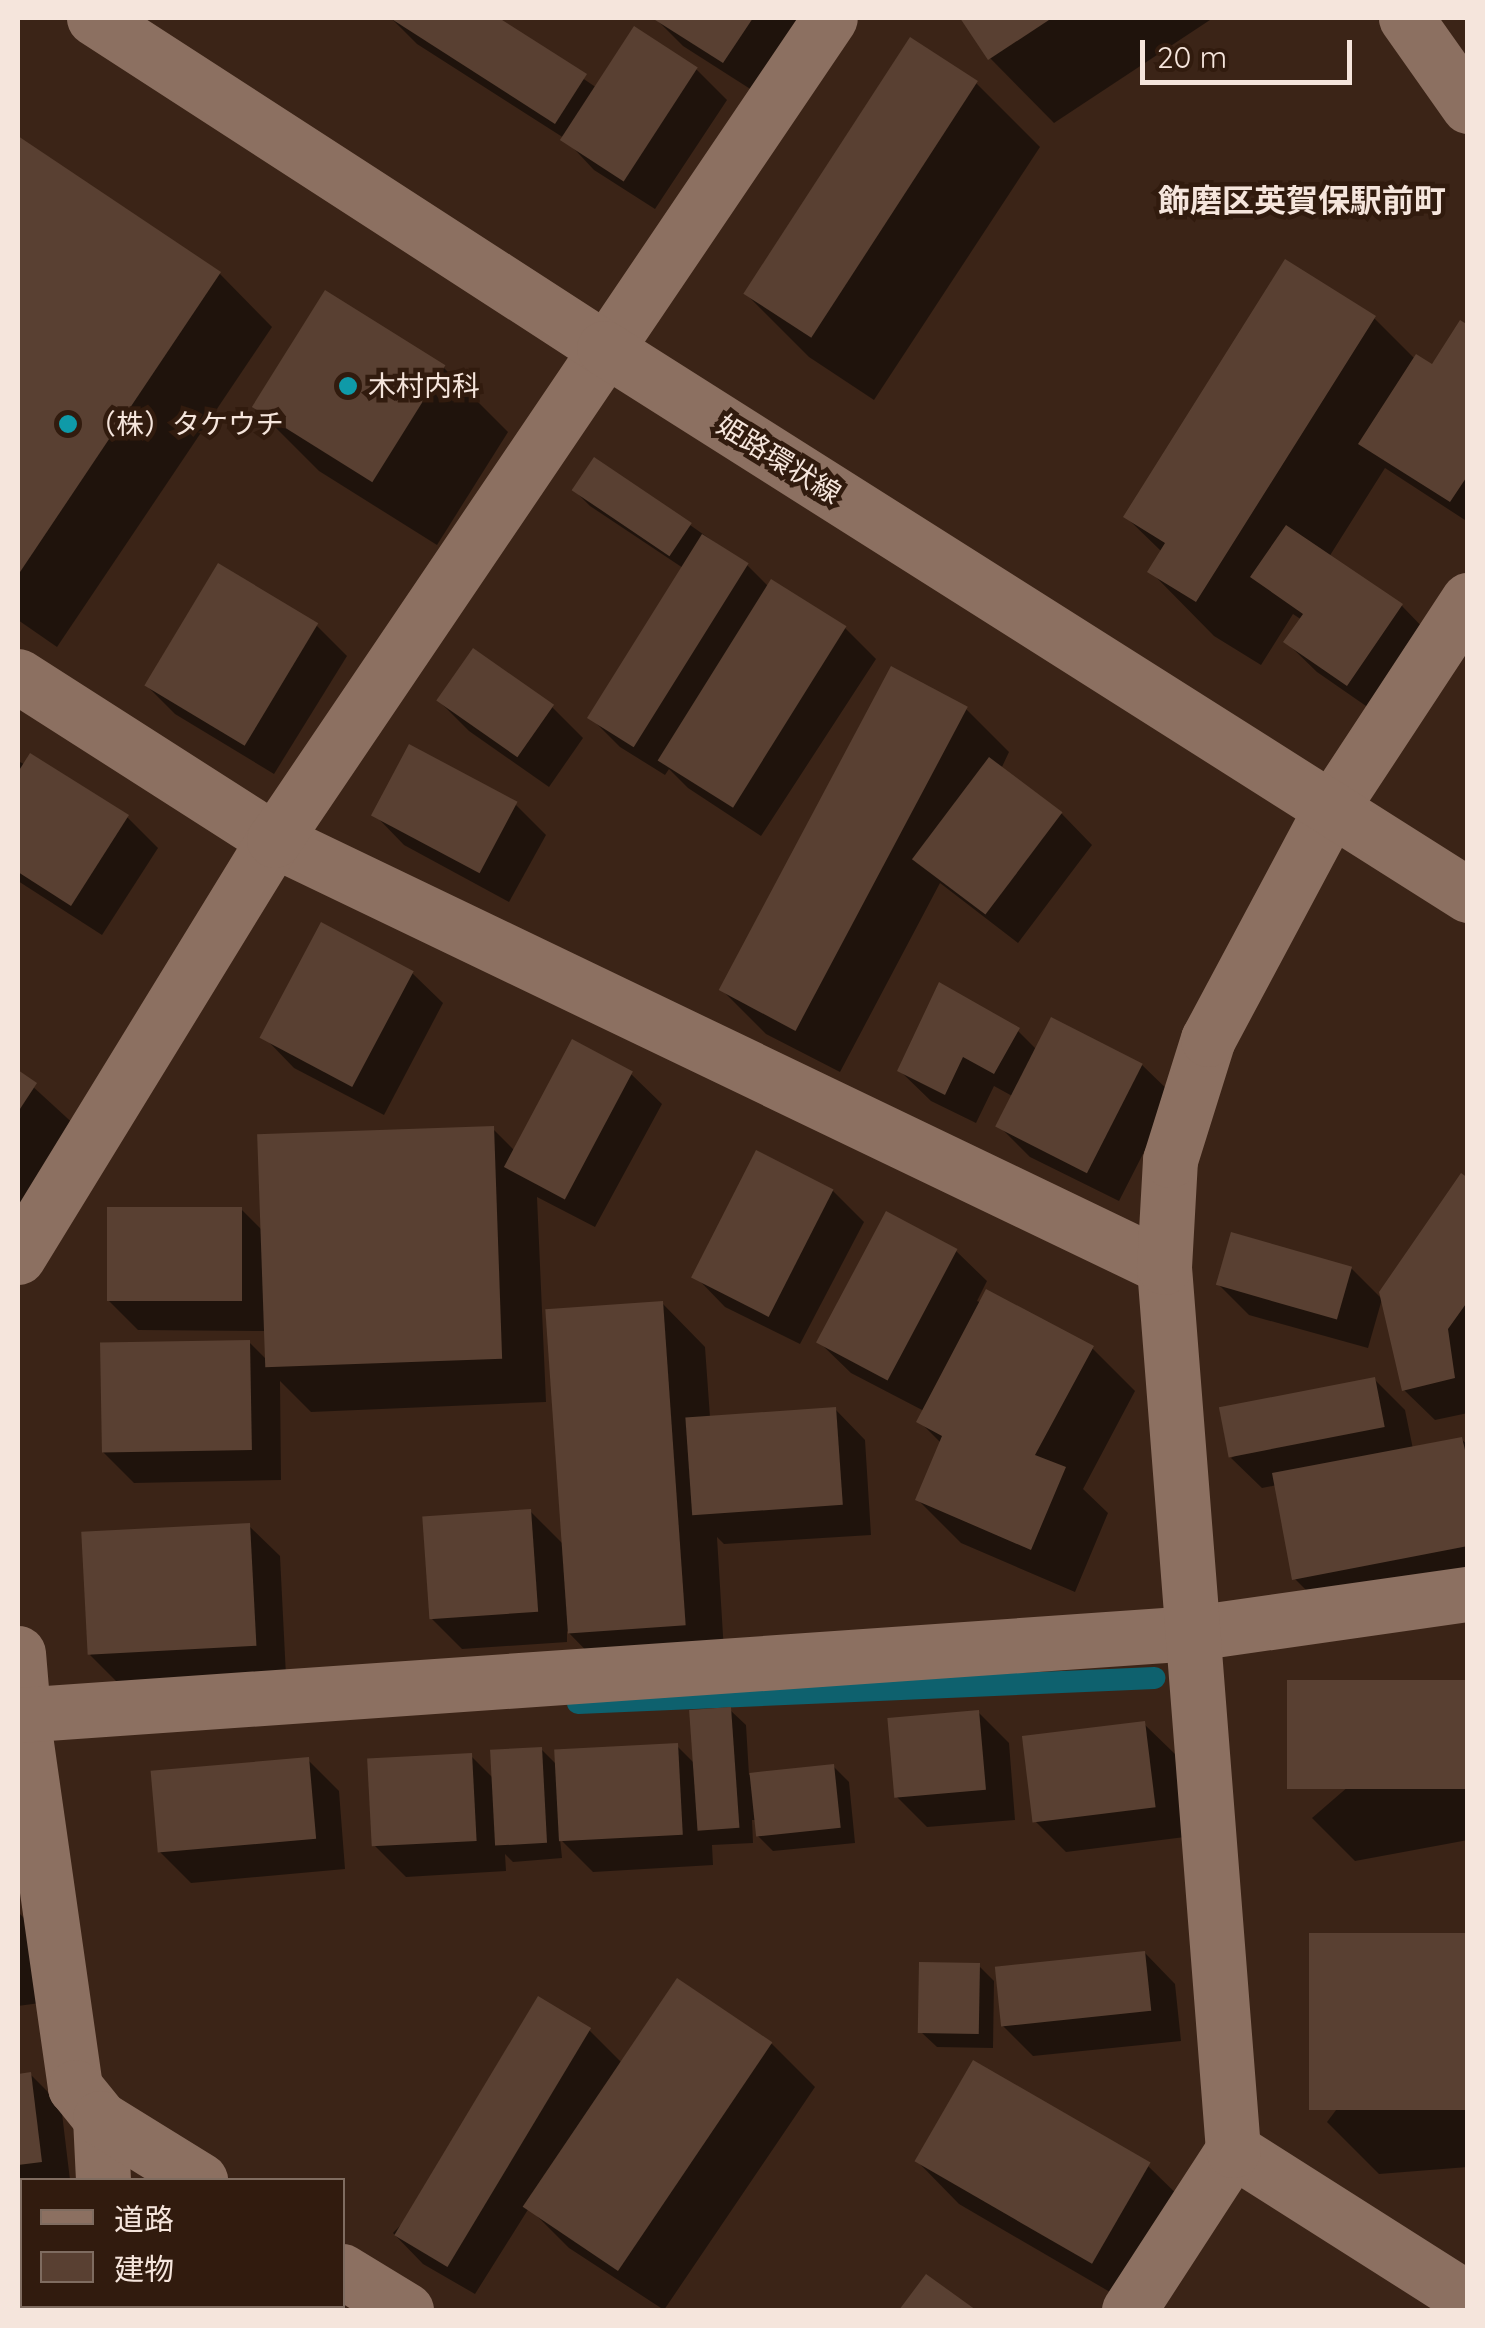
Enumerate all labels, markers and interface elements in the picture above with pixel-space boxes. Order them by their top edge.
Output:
scale bar [1145,20,1358,82]
text: 20 m [1157,38,1227,76]
district label: 飾磨区英賀保駅前町 [1158,181,1446,219]
place label: 木村内科 [368,369,480,403]
marker: 木村内科 [337,375,359,397]
place label: （株）タケウチ [88,407,284,441]
street label: 姫路環状線 [711,408,847,510]
marker: （株）タケウチ [57,413,79,435]
legend [20,2178,345,2308]
text: 道路 [114,2200,174,2238]
text: 建物 [114,2250,174,2288]

